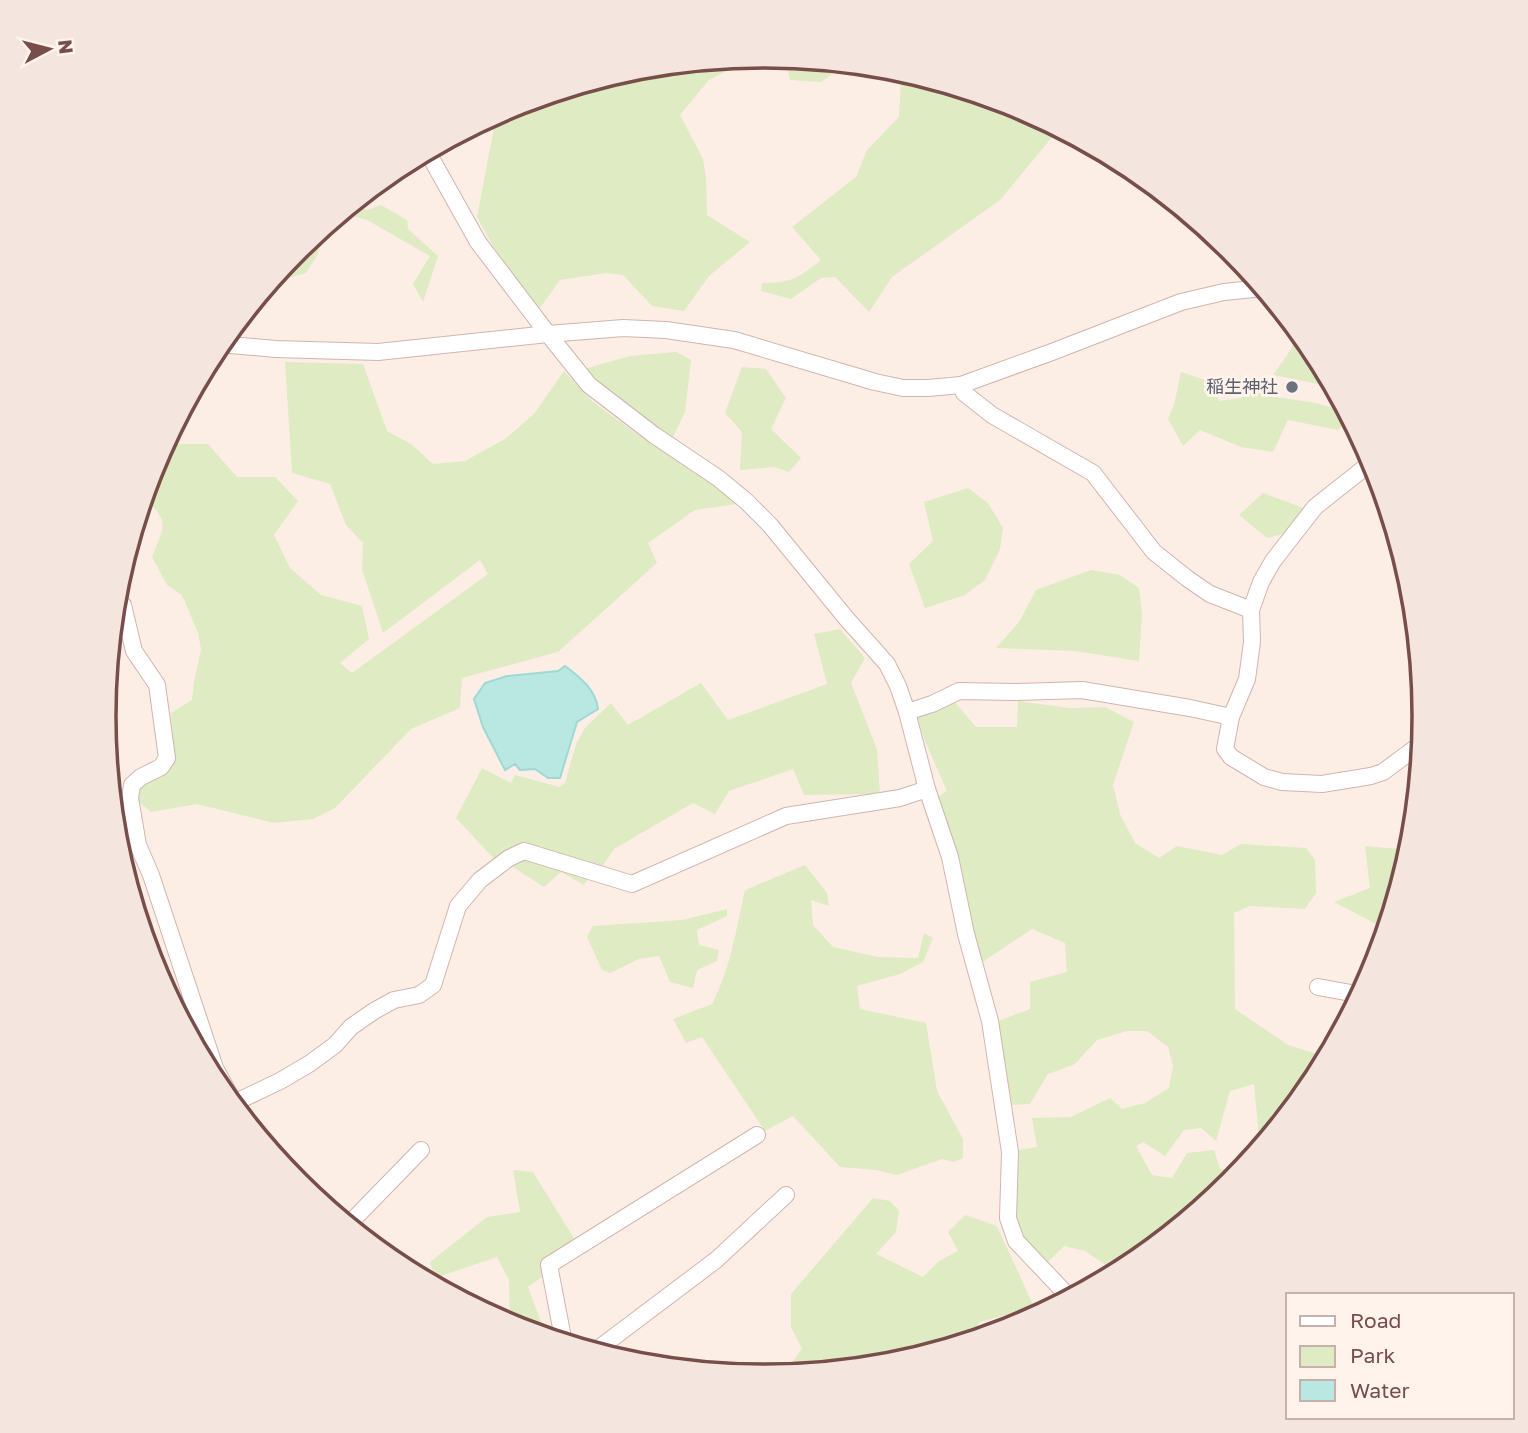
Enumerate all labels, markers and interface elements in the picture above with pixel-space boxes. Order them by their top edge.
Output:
north arrow [14,14,84,84]
text: N [54,38,79,55]
place label: 稲生神社 [1206,375,1278,397]
marker: 稲生神社 [1284,379,1300,395]
legend [1286,1293,1514,1419]
text: Road [1350,1307,1401,1333]
text: Park [1350,1342,1396,1368]
text: Water [1350,1377,1410,1403]

